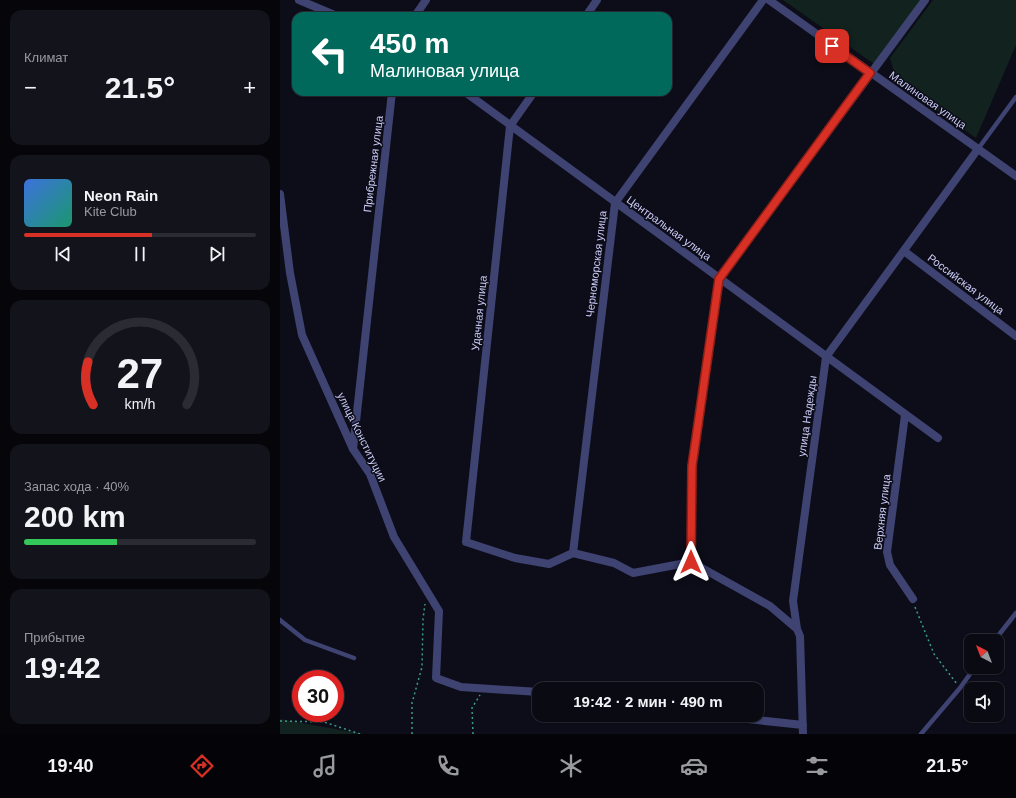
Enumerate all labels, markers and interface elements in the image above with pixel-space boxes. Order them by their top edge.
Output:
icon: left [304,28,356,80]
text: 450 m [370,28,449,59]
pin [815,29,849,63]
icon: arrive [821,35,843,57]
text: Климат [24,50,68,65]
text: Малиновая улица [370,61,519,81]
street label: Малиновая улица [887,69,970,132]
text: 21.5° [105,71,175,104]
text: − [24,75,37,100]
text: + [243,75,256,100]
street label: Прибрежная улица [361,114,385,213]
text: Neon Rain [84,187,158,204]
street label: Центральная улица [625,193,714,263]
text: Kite Club [84,204,137,219]
street label: Черноморская улица [583,209,609,318]
icon: previous [52,243,74,265]
icon: pause [129,243,151,265]
icon: next [206,243,228,265]
street label: Российская улица [926,251,1007,317]
street label: Удачная улица [469,274,489,351]
text: 27 [117,350,163,397]
street label: улица Надежды [795,375,819,457]
street label: улица Конституции [335,390,389,484]
text: km/h [125,396,156,412]
street label: Верхняя улица [871,473,893,551]
text: Запас хода · 40% [24,479,129,494]
text: 200 km [24,500,126,533]
position arrow [670,541,712,583]
text: Прибытие [24,630,85,645]
north arrow [964,634,1004,674]
map controls [964,634,1004,722]
text: 19:42 [24,651,101,684]
speed limit sign: 30 [292,670,344,722]
button: sound [964,682,1004,722]
text: 19:42 · 2 мин · 490 m [573,693,723,710]
icon: directions [188,752,216,780]
icon: music [311,752,339,780]
icon: phone [434,752,462,780]
icon: climate [557,752,585,780]
icon: car [680,752,708,780]
icon: filters [803,752,831,780]
text: 19:40 [47,756,94,776]
text: 21.5° [926,756,968,776]

